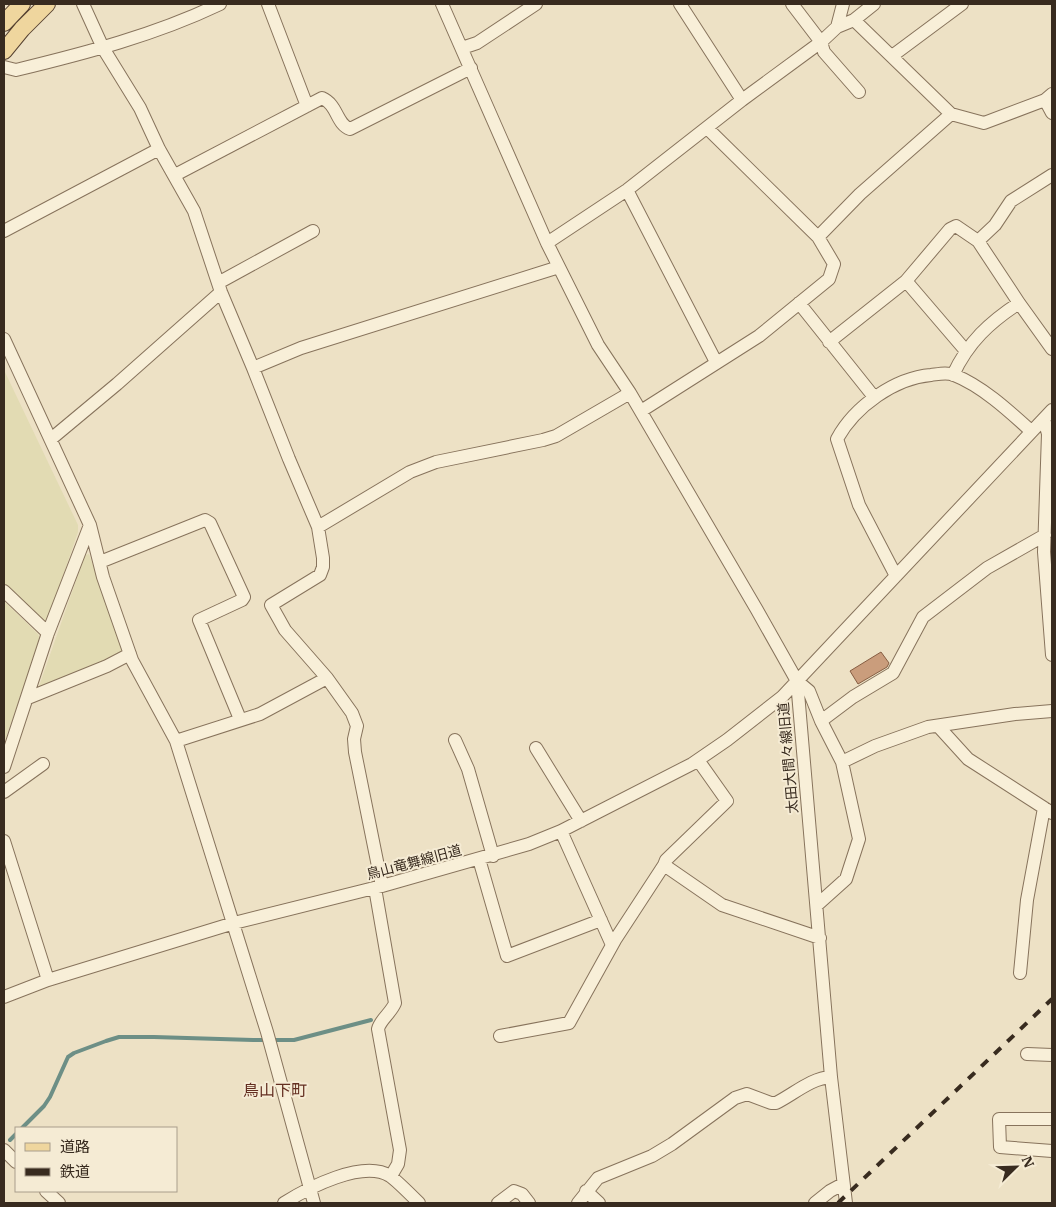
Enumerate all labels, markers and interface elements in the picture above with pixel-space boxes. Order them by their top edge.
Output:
street label: 太田大間々線旧道 [774,701,802,815]
street label: 鳥山竜舞線旧道 [364,841,464,883]
district label: 鳥山下町 [243,1080,307,1100]
legend [15,1127,178,1192]
text: 道路 [60,1137,90,1156]
north arrow [991,1142,1041,1192]
text: N [1018,1153,1038,1171]
text: 鉄道 [60,1162,90,1181]

